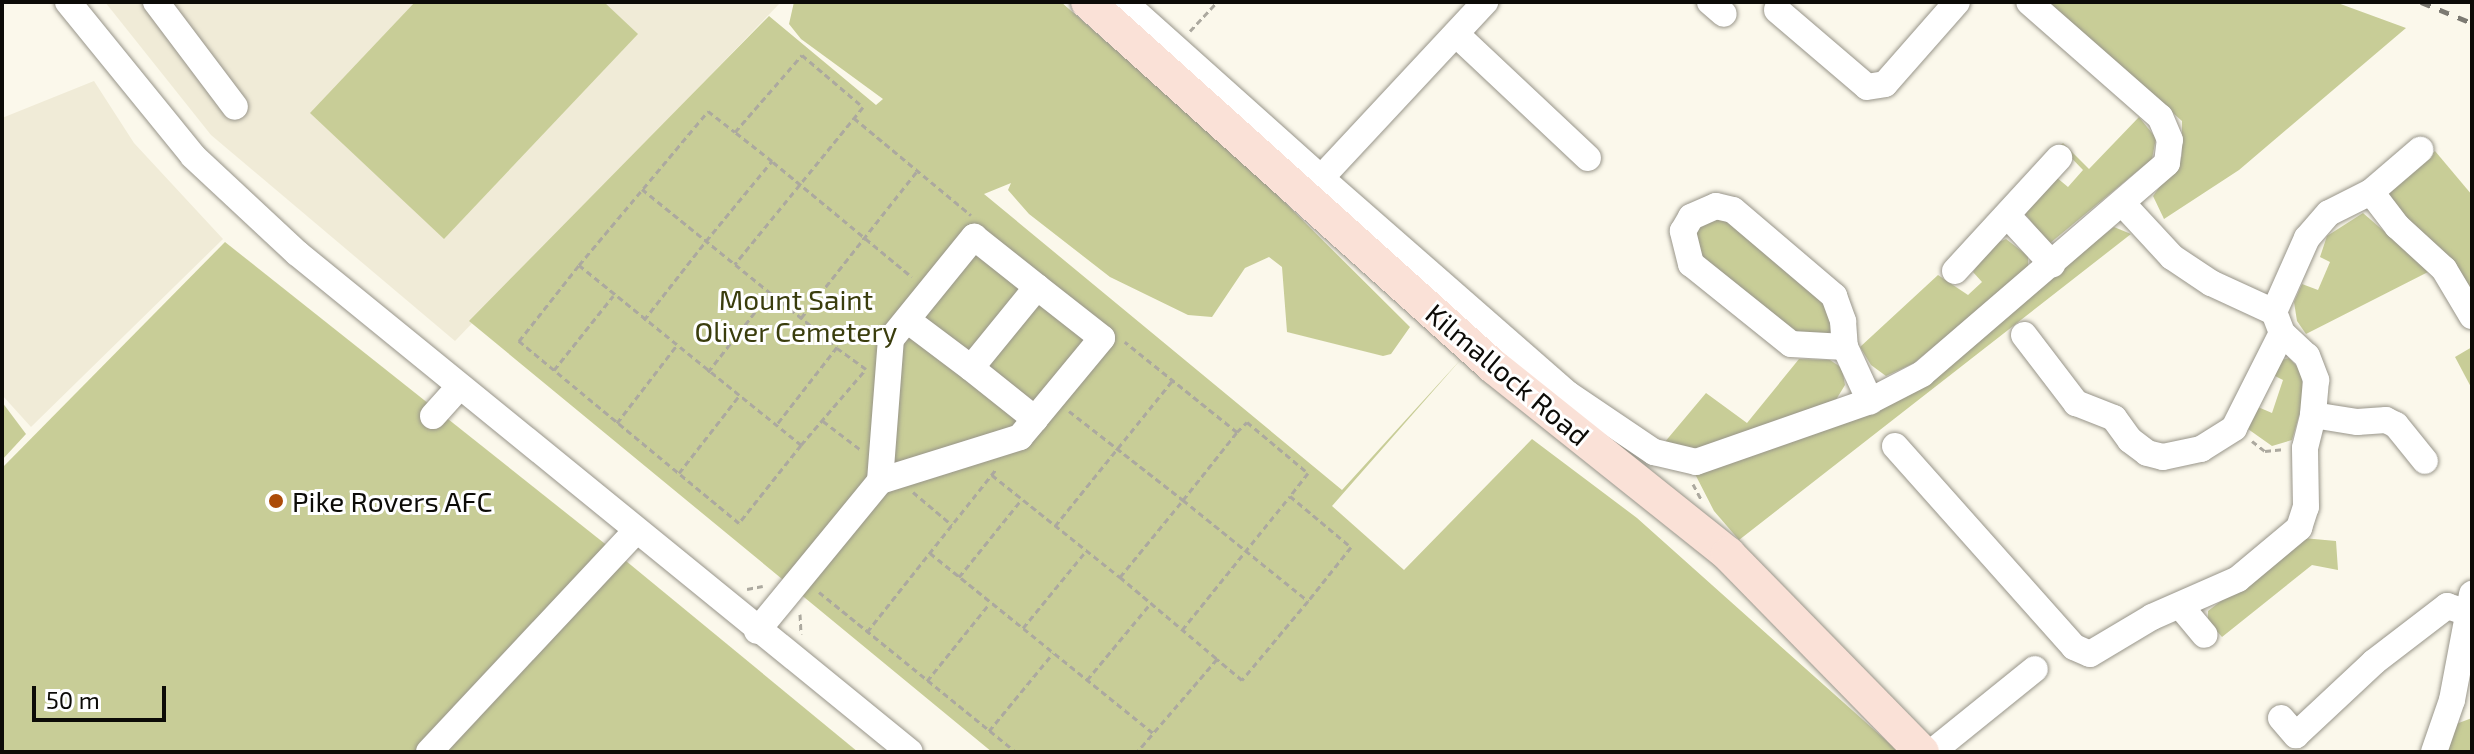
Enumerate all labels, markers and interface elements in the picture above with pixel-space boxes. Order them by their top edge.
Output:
park label: Mount Saint Oliver Cemetery [694,282,898,348]
street label: Kilmallock Road [1419,296,1597,452]
place label: Pike Rovers AFC [292,484,493,518]
marker: Pike Rovers AFC [267,492,285,510]
scale bar [36,670,170,720]
text: 50 m [46,685,100,714]

